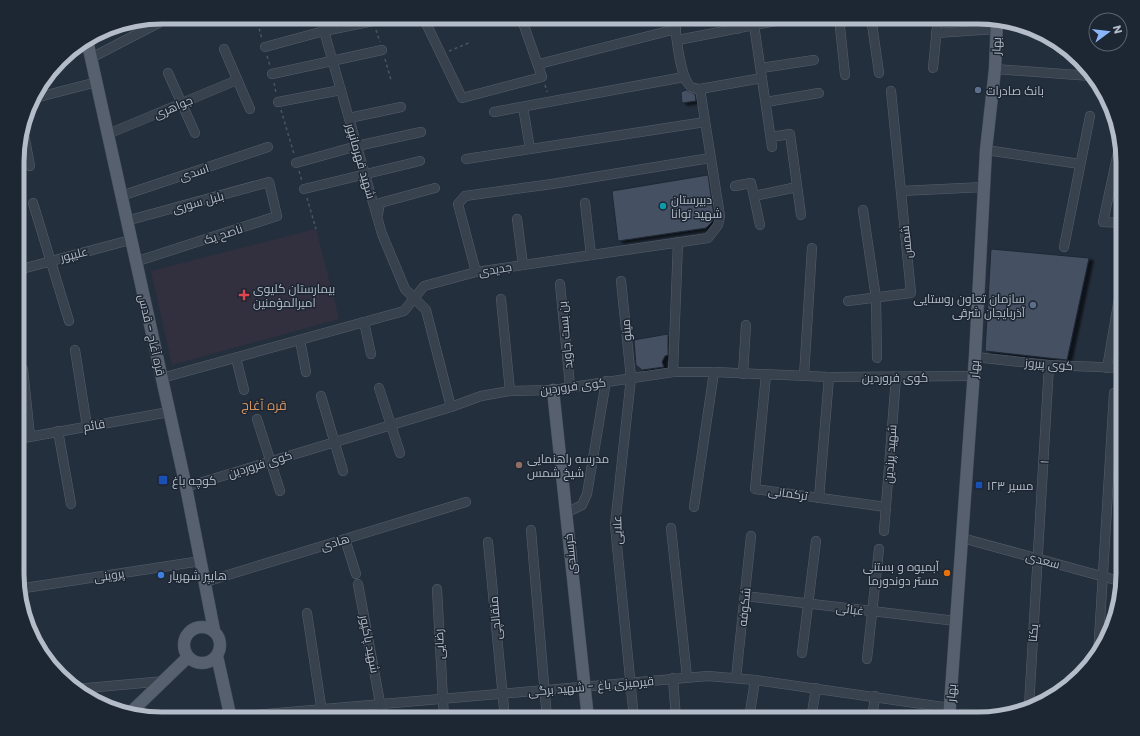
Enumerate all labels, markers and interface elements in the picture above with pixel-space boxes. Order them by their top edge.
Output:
north arrow [1088,12,1128,52]
text: N [1109,23,1126,35]
street label: بهار [987,37,1005,56]
place label: بانک صادرات [986,82,1044,99]
marker: بانک صادرات [973,85,983,95]
street label: جواهری [151,91,195,123]
street label: شهید قهرمانپور [342,120,380,201]
street label: اسدی [177,159,211,185]
street label: بلبل سوری [170,187,226,217]
place label: دبیرستان شهید توانا [671,191,722,222]
marker: دبیرستان شهید توانا [658,201,668,211]
street label: ناصح یک [201,220,245,248]
street label: شمس [896,225,916,259]
street label: علیپور [57,242,90,266]
street label: جدیدی [477,258,513,280]
place label: بیمارستان کلیوی امیرالمؤمنین [253,280,335,311]
marker: بیمارستان کلیوی امیرالمؤمنین [238,289,250,301]
place label: سازمان تعاون روستایی آذربایجان شرقی [913,290,1026,321]
street label: قره آغاج - قدس [134,293,170,377]
marker: سازمان تعاون روستایی آذربایجان شرقی [1028,300,1038,310]
street label: بن بست جاوید [554,301,576,369]
street label: مینو [617,318,635,342]
street label: کوی پیروز [1023,354,1074,375]
street label: بهار [965,359,983,380]
street label: کوی فروردین [862,369,928,386]
street label: کوی فروردین [539,374,607,398]
district label: قره آغاج [241,396,287,415]
street label: قائم [82,415,106,435]
street label: شهید پرندین [879,424,902,484]
street label: کوی فروردین [226,446,294,482]
place label: مدرسه راهنمایی شیخ شمس [527,450,609,481]
marker: مدرسه راهنمایی شیخ شمس [514,460,524,470]
street label: ۱ [1035,460,1053,464]
place label: کوچه باغ [172,472,217,490]
marker: کوچه باغ [157,474,169,486]
place label: مسیر ۱۲۳ [987,477,1034,494]
marker: مسیر ۱۲۳ [974,480,984,490]
street label: ترکمانی [767,482,810,504]
street label: علایی [608,515,626,545]
street label: هادی [318,530,352,554]
street label: خرسندی [559,533,581,575]
street label: سعدی [1024,547,1062,573]
place label: آبمیوه و بستنی مستر دوندورما [863,558,940,589]
street label: پروینی [93,564,126,587]
place label: هایپر شهریار [168,567,227,585]
marker: آبمیوه و بستنی مستر دوندورما [942,568,952,578]
marker: هایپر شهریار [156,570,166,580]
street label: شکوفه [734,587,754,627]
street label: متقالچی [485,595,506,640]
street label: غبائی [835,599,865,619]
street label: شهید پاکپور [355,612,384,675]
street label: یکتا [1024,623,1042,643]
street label: رضایی [430,628,448,660]
street label: قیرمیزی باغ - شهید برگی [527,672,655,700]
street label: بهار [942,684,960,703]

